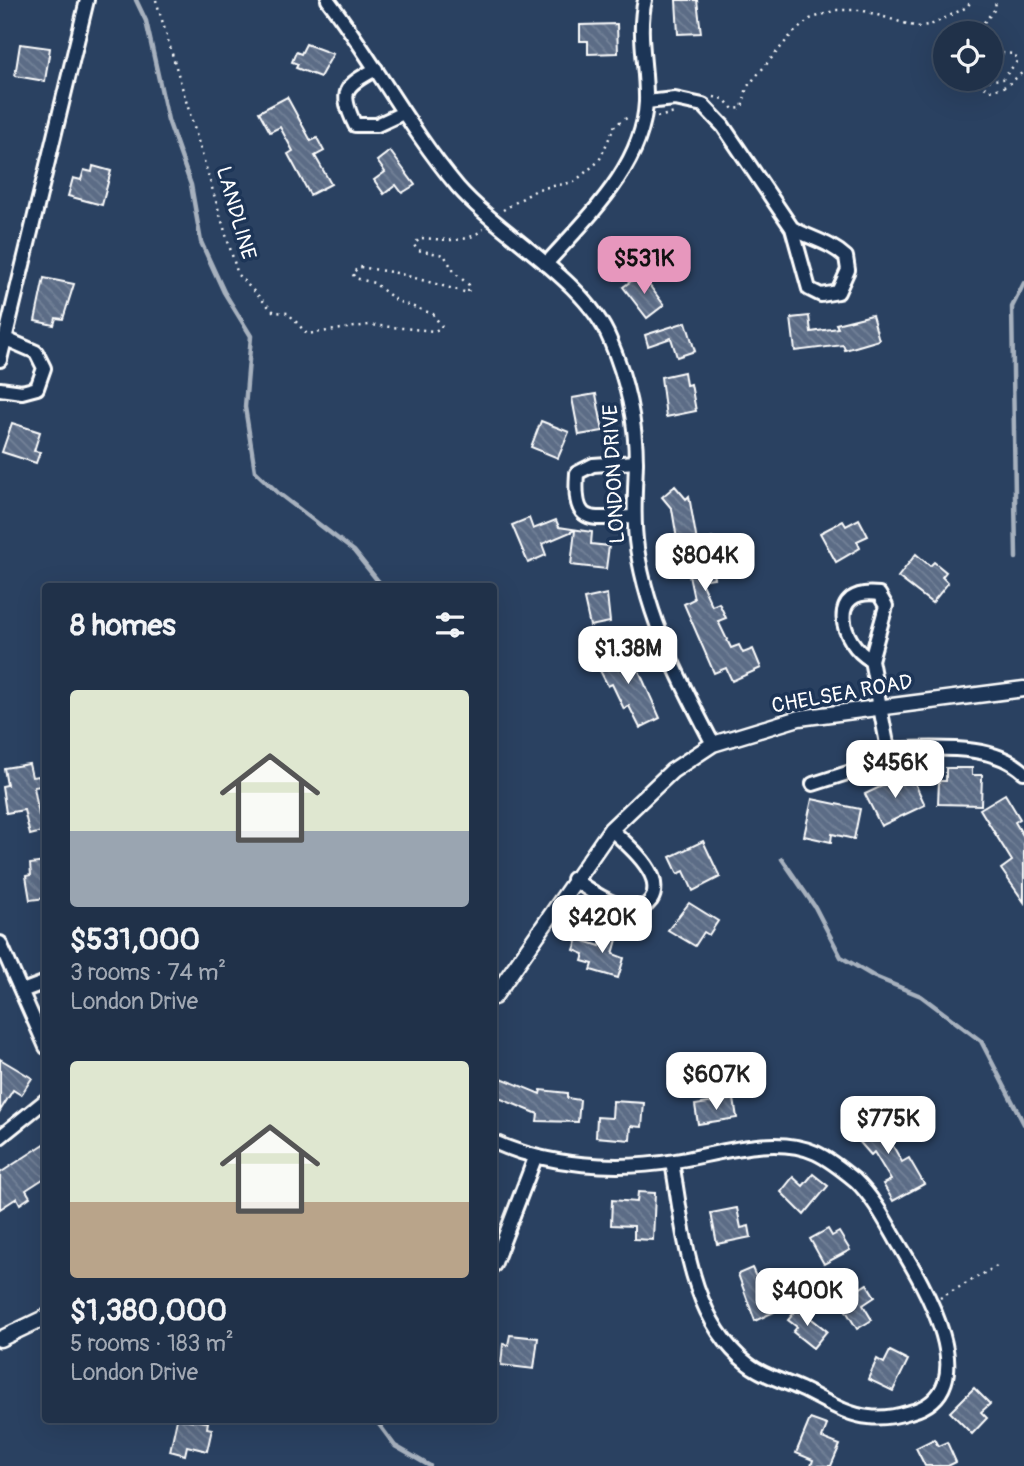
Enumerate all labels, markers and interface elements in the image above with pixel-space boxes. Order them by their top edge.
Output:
map controls [933,21,1003,91]
button: locate [933,21,1003,91]
street label: LANDLINE [210,163,262,263]
pin: $531K [595,236,693,296]
text: $531K [614,244,674,273]
street label: LONDON DRIVE [597,404,631,544]
pin: $804K [656,534,754,593]
text: $804K [672,541,738,570]
icon: filters [431,606,469,644]
text: 8 homes [70,607,176,644]
pin: $1.38M [571,626,685,686]
text: $1.38M [594,634,662,663]
street label: CHELSEA ROAD [769,668,915,720]
icon: home [207,735,333,861]
pin: $456K [846,740,944,800]
text: $456K [862,748,928,777]
pin: $420K [553,895,651,955]
text: $420K [568,903,636,932]
text: $531,000 [70,921,200,958]
text: 3 rooms · 74 m² [70,958,226,987]
text: London Drive [70,987,198,1016]
pin: $607K [667,1052,765,1112]
text: $607K [682,1060,750,1089]
pin: $775K [839,1096,937,1156]
text: $775K [856,1104,920,1133]
icon: home [207,1106,333,1232]
pin: $400K [758,1268,856,1328]
text: $400K [771,1276,843,1305]
text: $1,380,000 [70,1292,227,1329]
text: 5 rooms · 183 m² [70,1329,234,1358]
text: London Drive [70,1358,198,1387]

